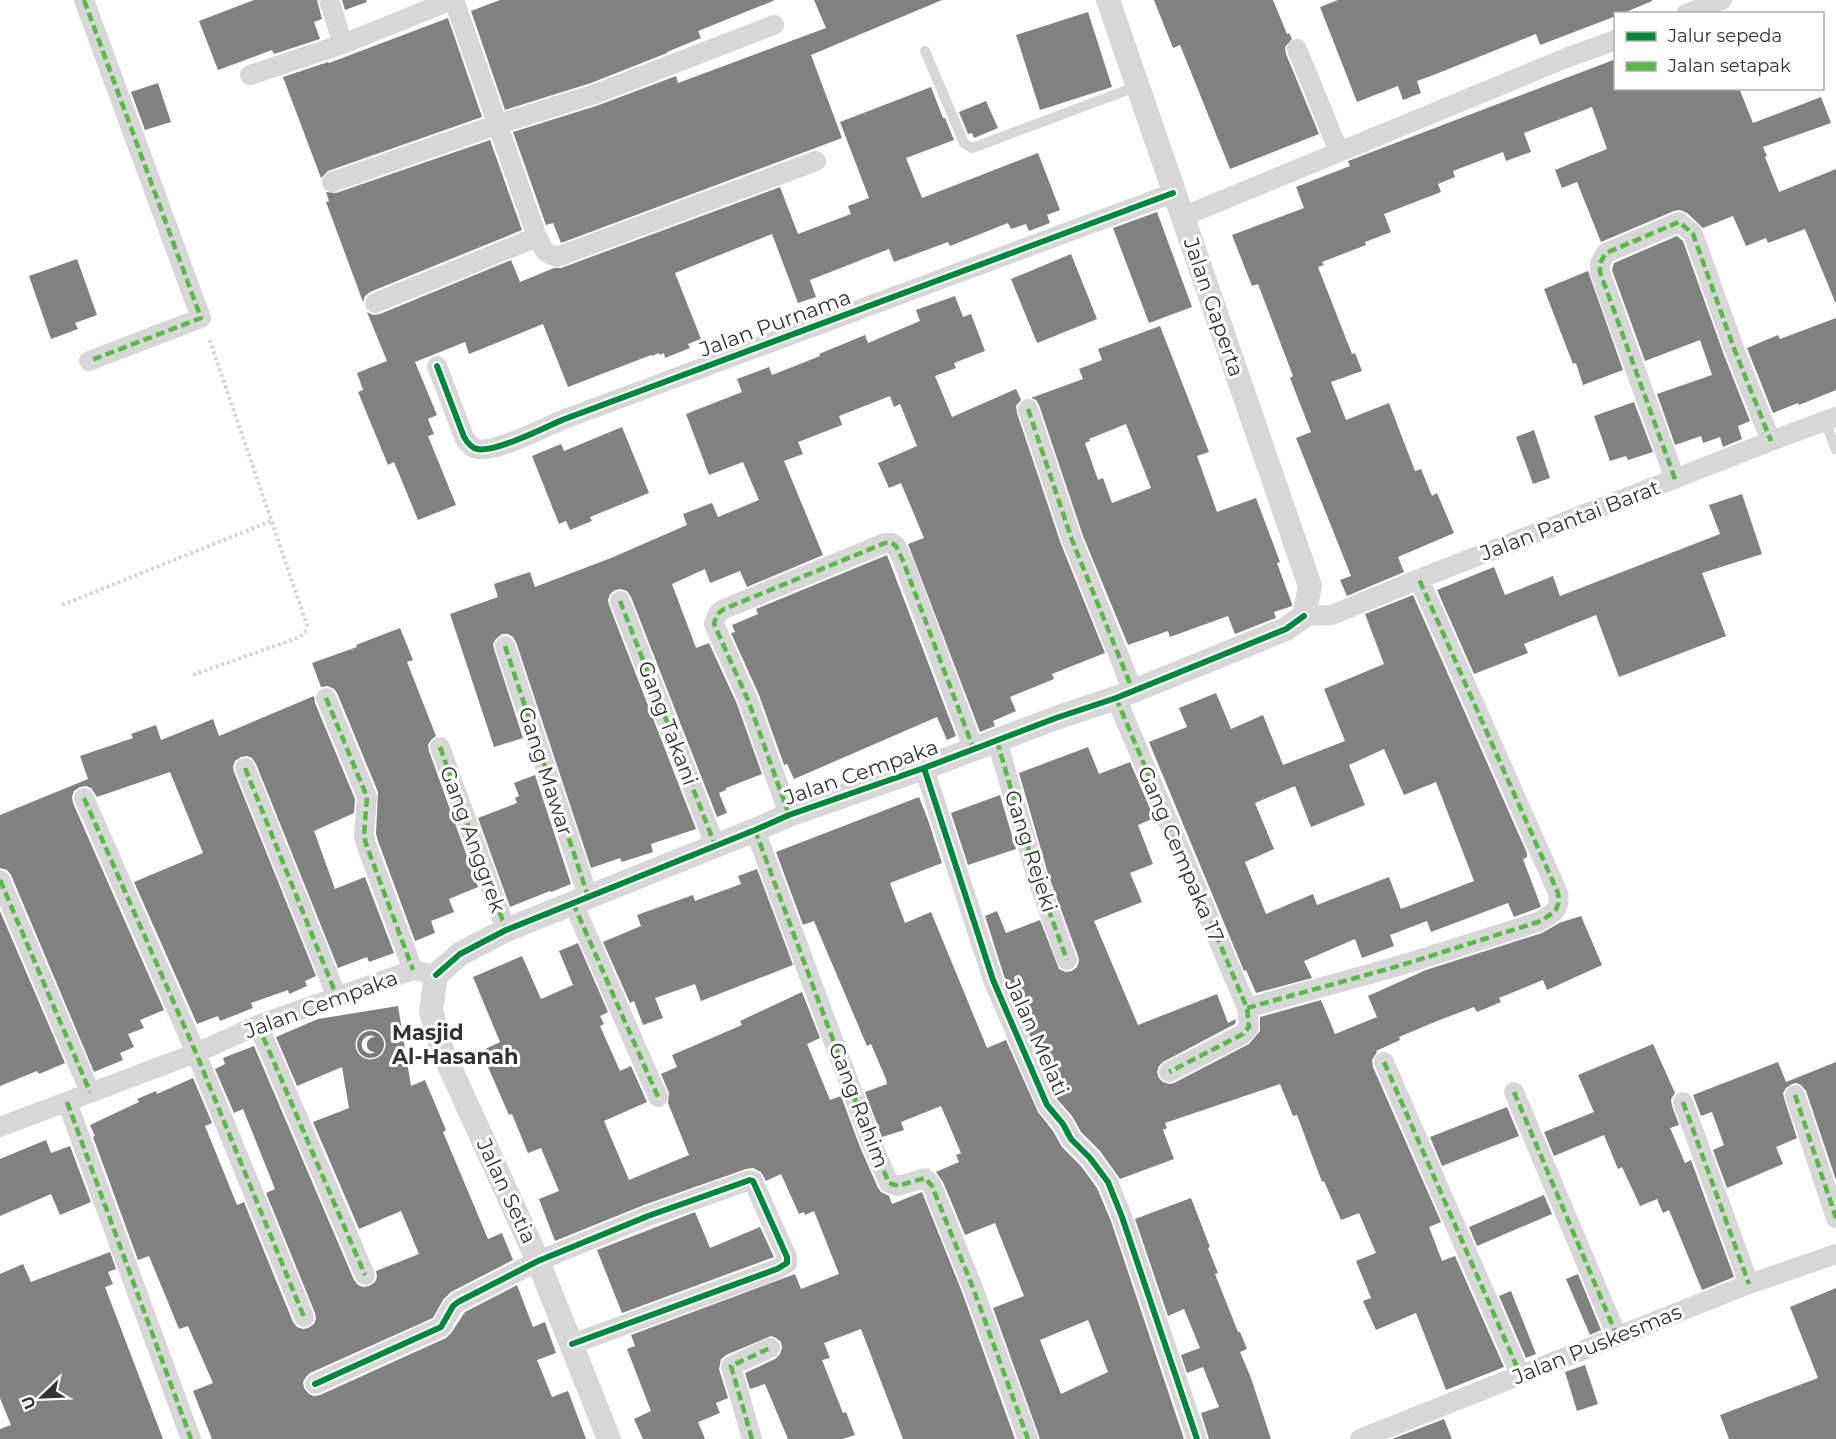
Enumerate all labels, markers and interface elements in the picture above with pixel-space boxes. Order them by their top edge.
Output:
legend [1614,12,1824,90]
text: Jalur sepeda [1667,25,1782,47]
text: Jalan setapak [1667,55,1791,77]
street label: Jalan Gaperta [1178,233,1249,380]
street label: Jalan Purnama [695,284,854,362]
street label: Jalan Pantai Barat [1476,474,1663,566]
street label: Gang Takani [633,657,703,789]
street label: Gang Mawar [513,704,579,838]
street label: Jalan Cempaka [780,734,941,810]
street label: Gang Anggrek [435,762,511,916]
street label: Gang Cempaka 17 [1133,762,1229,946]
street label: Gang Rejeki [999,787,1063,915]
street label: Jalan Cempaka [240,965,401,1044]
street label: Jalan Melati [1000,974,1074,1099]
place label: Masjid Al-Hasanah [391,1020,519,1069]
mosque icon: Masjid Al-Hasanah [355,1028,387,1060]
street label: Gang Rahim [824,1039,894,1171]
street label: Jalan Setia [471,1134,542,1247]
street label: Jalan Puskesmas [1508,1299,1685,1390]
north arrow [12,1367,72,1427]
text: U [17,1393,40,1412]

